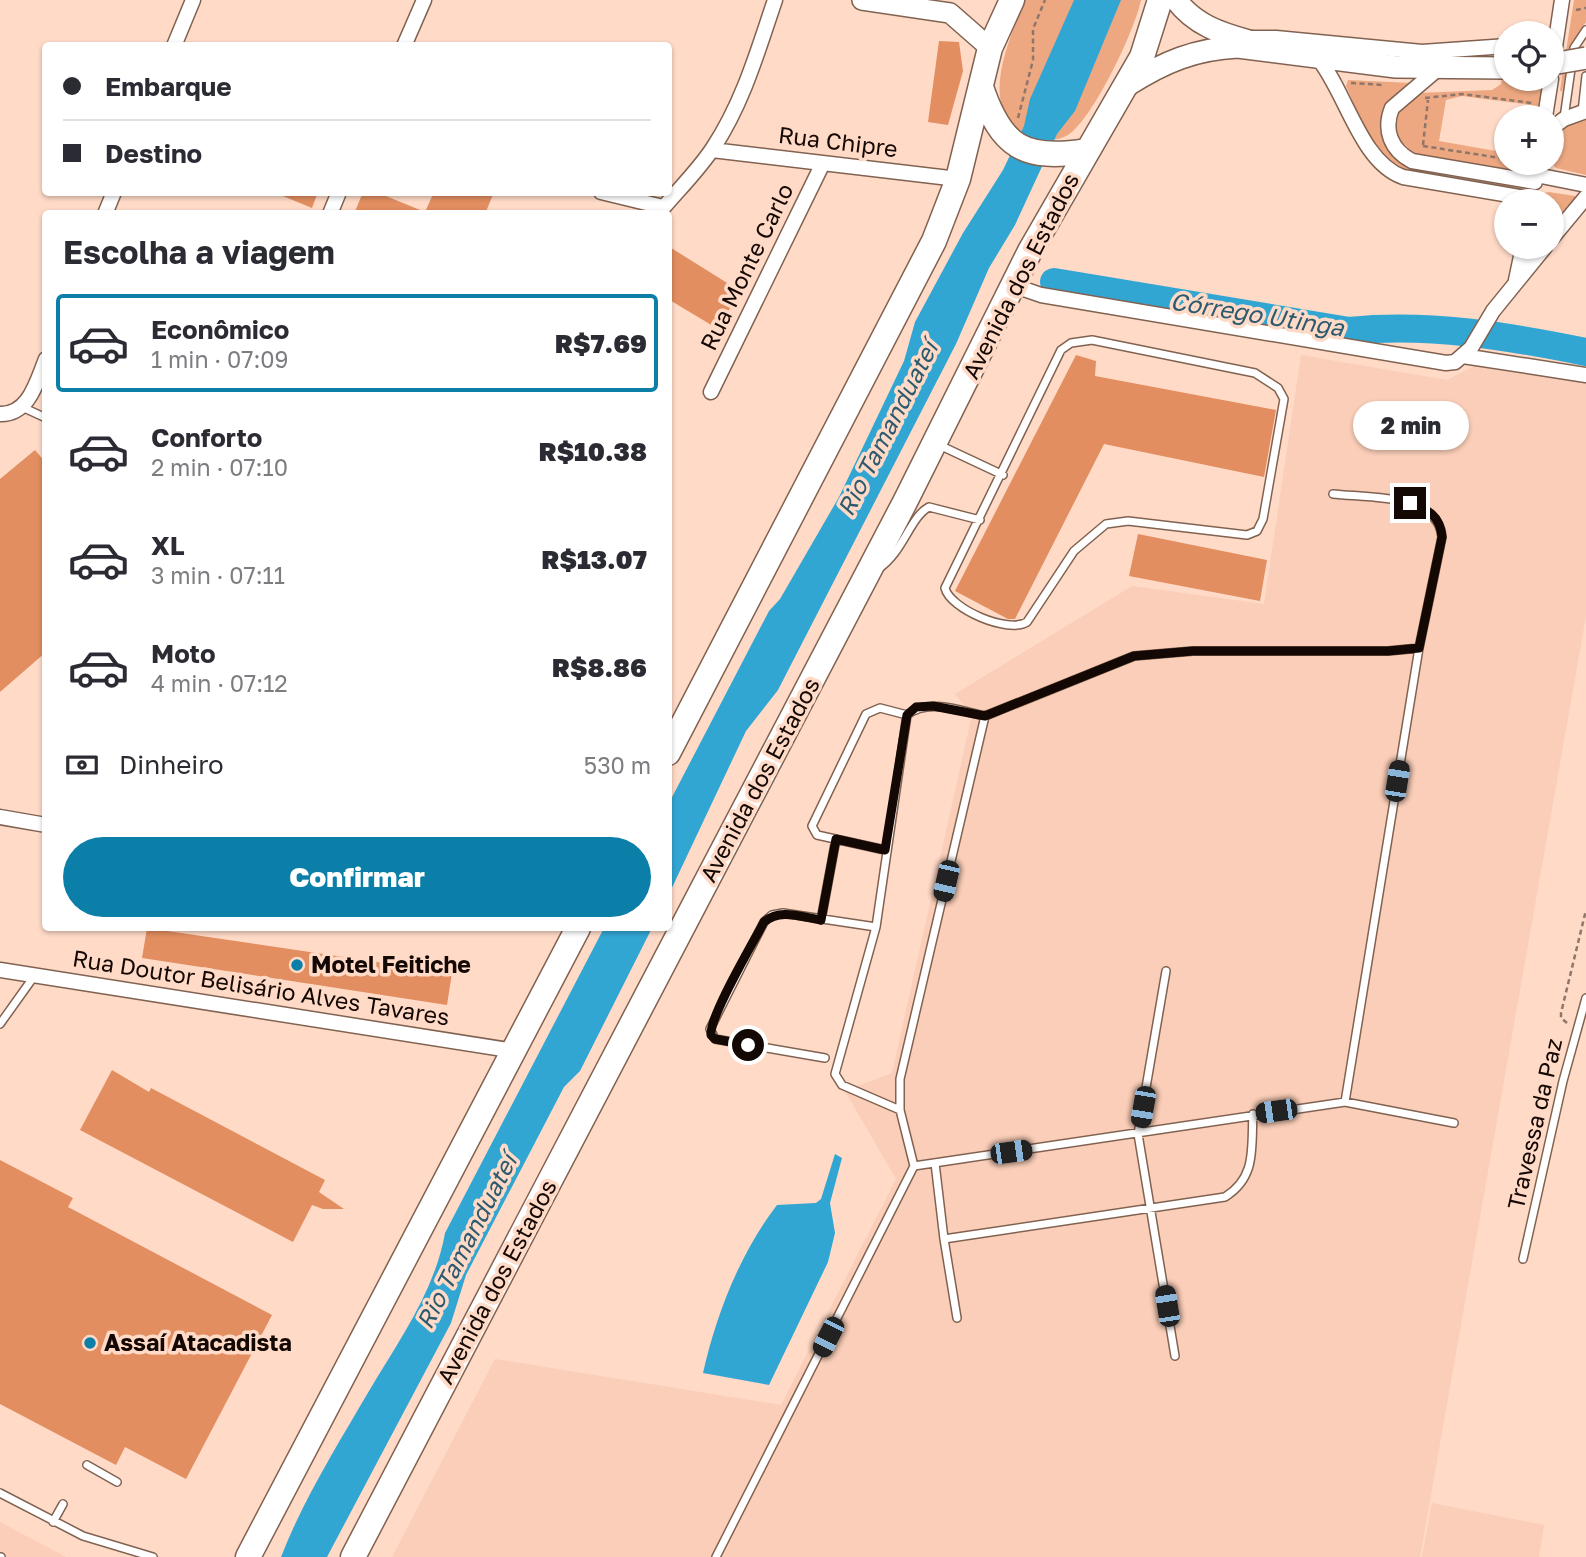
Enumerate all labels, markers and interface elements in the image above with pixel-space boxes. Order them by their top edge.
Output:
map controls [1494,21,1564,259]
button: locate [1494,21,1564,91]
text: Embarque [105,71,232,102]
button: + [1494,105,1564,175]
street label: Rua Chipre [777,120,899,162]
text: Destino [105,138,202,169]
street label: Avenida dos Estados [956,168,1084,383]
street label: Rua Monte Carlo [694,179,799,355]
button: − [1494,189,1564,259]
text: Escolha a viagem [63,233,335,271]
water label: Córrego Utinga [1168,286,1347,343]
icon: car [67,312,130,375]
text: Econômico [151,314,289,345]
text: R$7.69 [555,328,647,359]
water label: Rio Tamanduateí [830,331,946,520]
text: 1 min · 07:09 [151,345,289,373]
callout: 2 min [1352,402,1468,450]
text: 2 min [1381,411,1441,439]
icon: car [67,420,130,483]
text: Conforto [151,422,262,453]
text: R$10.38 [539,436,647,467]
text: 2 min · 07:10 [151,453,288,481]
route end [1394,487,1426,519]
icon: car [67,528,130,591]
text: XL [151,530,185,561]
text: R$13.07 [541,544,647,575]
text: 3 min · 07:11 [151,561,285,589]
icon: car [67,636,130,699]
text: Moto [151,638,216,669]
text: R$8.86 [552,652,647,683]
text: 4 min · 07:12 [151,669,288,697]
street label: Avenida dos Estados [693,673,825,887]
icon: cash [63,746,101,784]
text: Dinheiro [119,749,224,780]
text: 530 m [584,751,651,779]
car [1384,759,1411,803]
button: Confirmar [63,837,651,917]
car [932,858,961,904]
street label: Rua Doutor Belisário Alves Tavares [71,943,452,1031]
place label: Motel Feitiche [311,950,471,978]
marker: Motel Feitiche [289,957,305,973]
route start [732,1029,764,1061]
street label: Travessa da Paz [1501,1035,1567,1212]
car [1130,1084,1157,1130]
car [1254,1098,1299,1124]
car [989,1139,1034,1165]
water label: Rio Tamanduateí [409,1144,525,1333]
street label: Avenida dos Estados [430,1175,562,1389]
car [1154,1284,1181,1328]
car [810,1314,847,1360]
place label: Assaí Atacadista [104,1328,292,1356]
marker: Assaí Atacadista [82,1335,98,1351]

